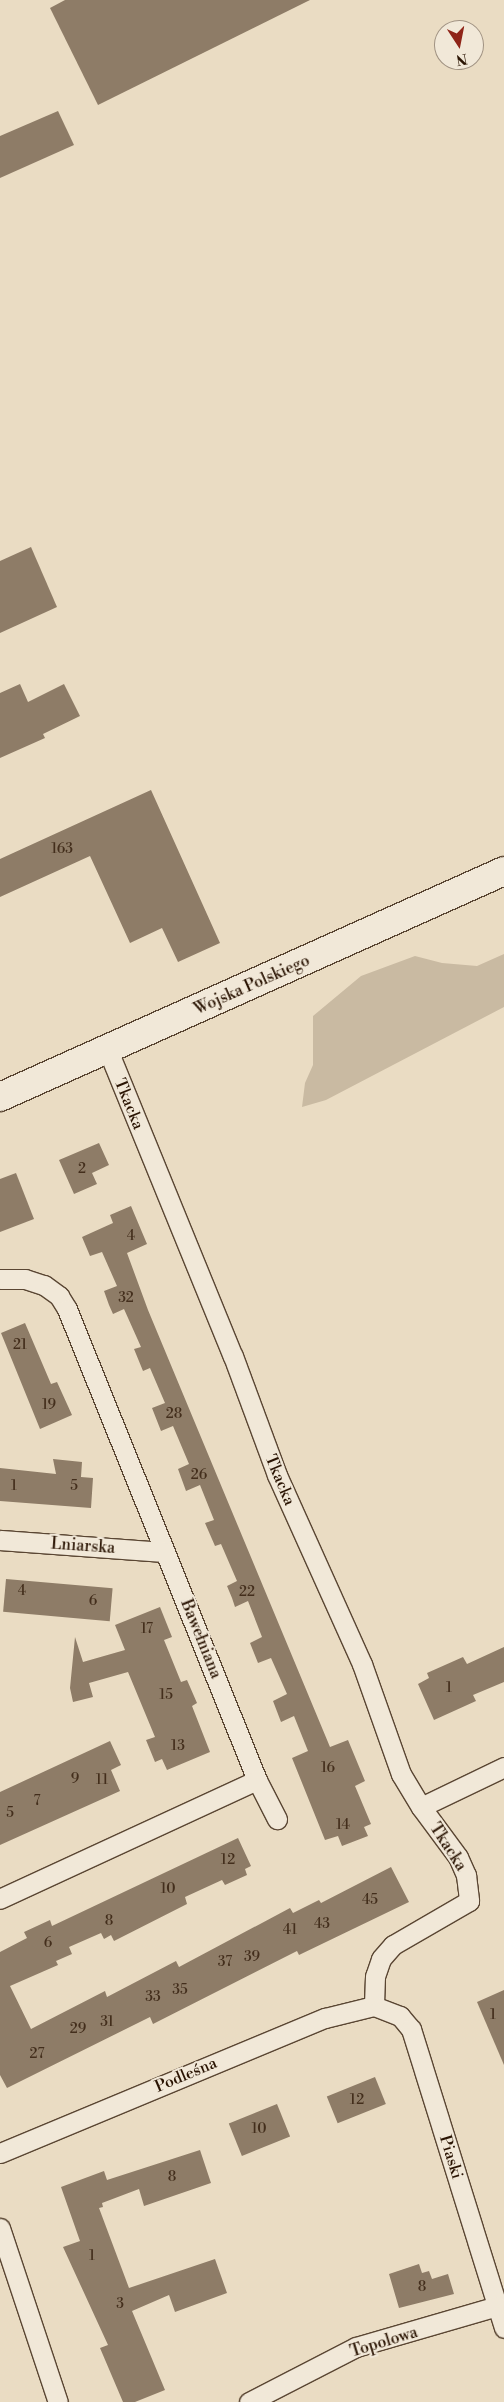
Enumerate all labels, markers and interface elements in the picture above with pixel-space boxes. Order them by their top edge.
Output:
north arrow [434,20,484,70]
text: N [455,49,469,69]
house number: 163 [51,841,73,857]
street label: Wojska Polskiego [191,951,313,1019]
street label: Tkacka [110,1076,148,1132]
house number: 2 [78,1161,86,1177]
house number: 4 [127,1228,135,1244]
house number: 32 [118,1290,134,1306]
house number: 21 [13,1337,27,1353]
house number: 19 [42,1397,56,1413]
house number: 28 [166,1406,182,1422]
street label: Tkacka [261,1452,299,1508]
house number: 26 [191,1467,207,1483]
house number: 1 [11,1478,17,1494]
house number: 5 [70,1478,78,1494]
street label: Lniarska [50,1534,116,1558]
house number: 4 [18,1583,26,1599]
house number: 22 [239,1584,255,1600]
house number: 6 [89,1593,97,1609]
street label: Bawełniana [176,1597,226,1681]
house number: 17 [141,1621,153,1637]
house number: 1 [446,1680,452,1696]
house number: 15 [159,1687,173,1703]
house number: 13 [171,1738,185,1754]
house number: 16 [321,1760,335,1776]
house number: 9 [71,1771,79,1787]
house number: 11 [96,1772,108,1788]
house number: 7 [33,1793,41,1809]
house number: 5 [6,1805,14,1821]
house number: 14 [336,1817,350,1833]
street label: Tkacka [425,1819,471,1875]
house number: 12 [221,1852,235,1868]
house number: 10 [161,1881,175,1897]
house number: 45 [362,1892,378,1908]
house number: 8 [105,1913,113,1929]
house number: 43 [314,1916,330,1932]
house number: 41 [283,1922,297,1938]
house number: 6 [44,1935,52,1951]
house number: 39 [244,1949,260,1965]
house number: 37 [218,1954,232,1970]
house number: 35 [172,1982,188,1998]
house number: 33 [145,1989,161,2005]
house number: 1 [490,2007,496,2023]
house number: 31 [100,2014,114,2030]
house number: 29 [70,2021,86,2037]
house number: 27 [30,2046,44,2062]
street label: Podleśna [152,2053,220,2097]
house number: 12 [350,2092,364,2108]
house number: 10 [252,2121,266,2137]
street label: Piaski [435,2133,467,2181]
house number: 8 [168,2169,176,2185]
house number: 1 [89,2248,95,2264]
house number: 8 [418,2279,426,2295]
house number: 3 [116,2296,124,2312]
street label: Topolowa [348,2323,420,2361]

